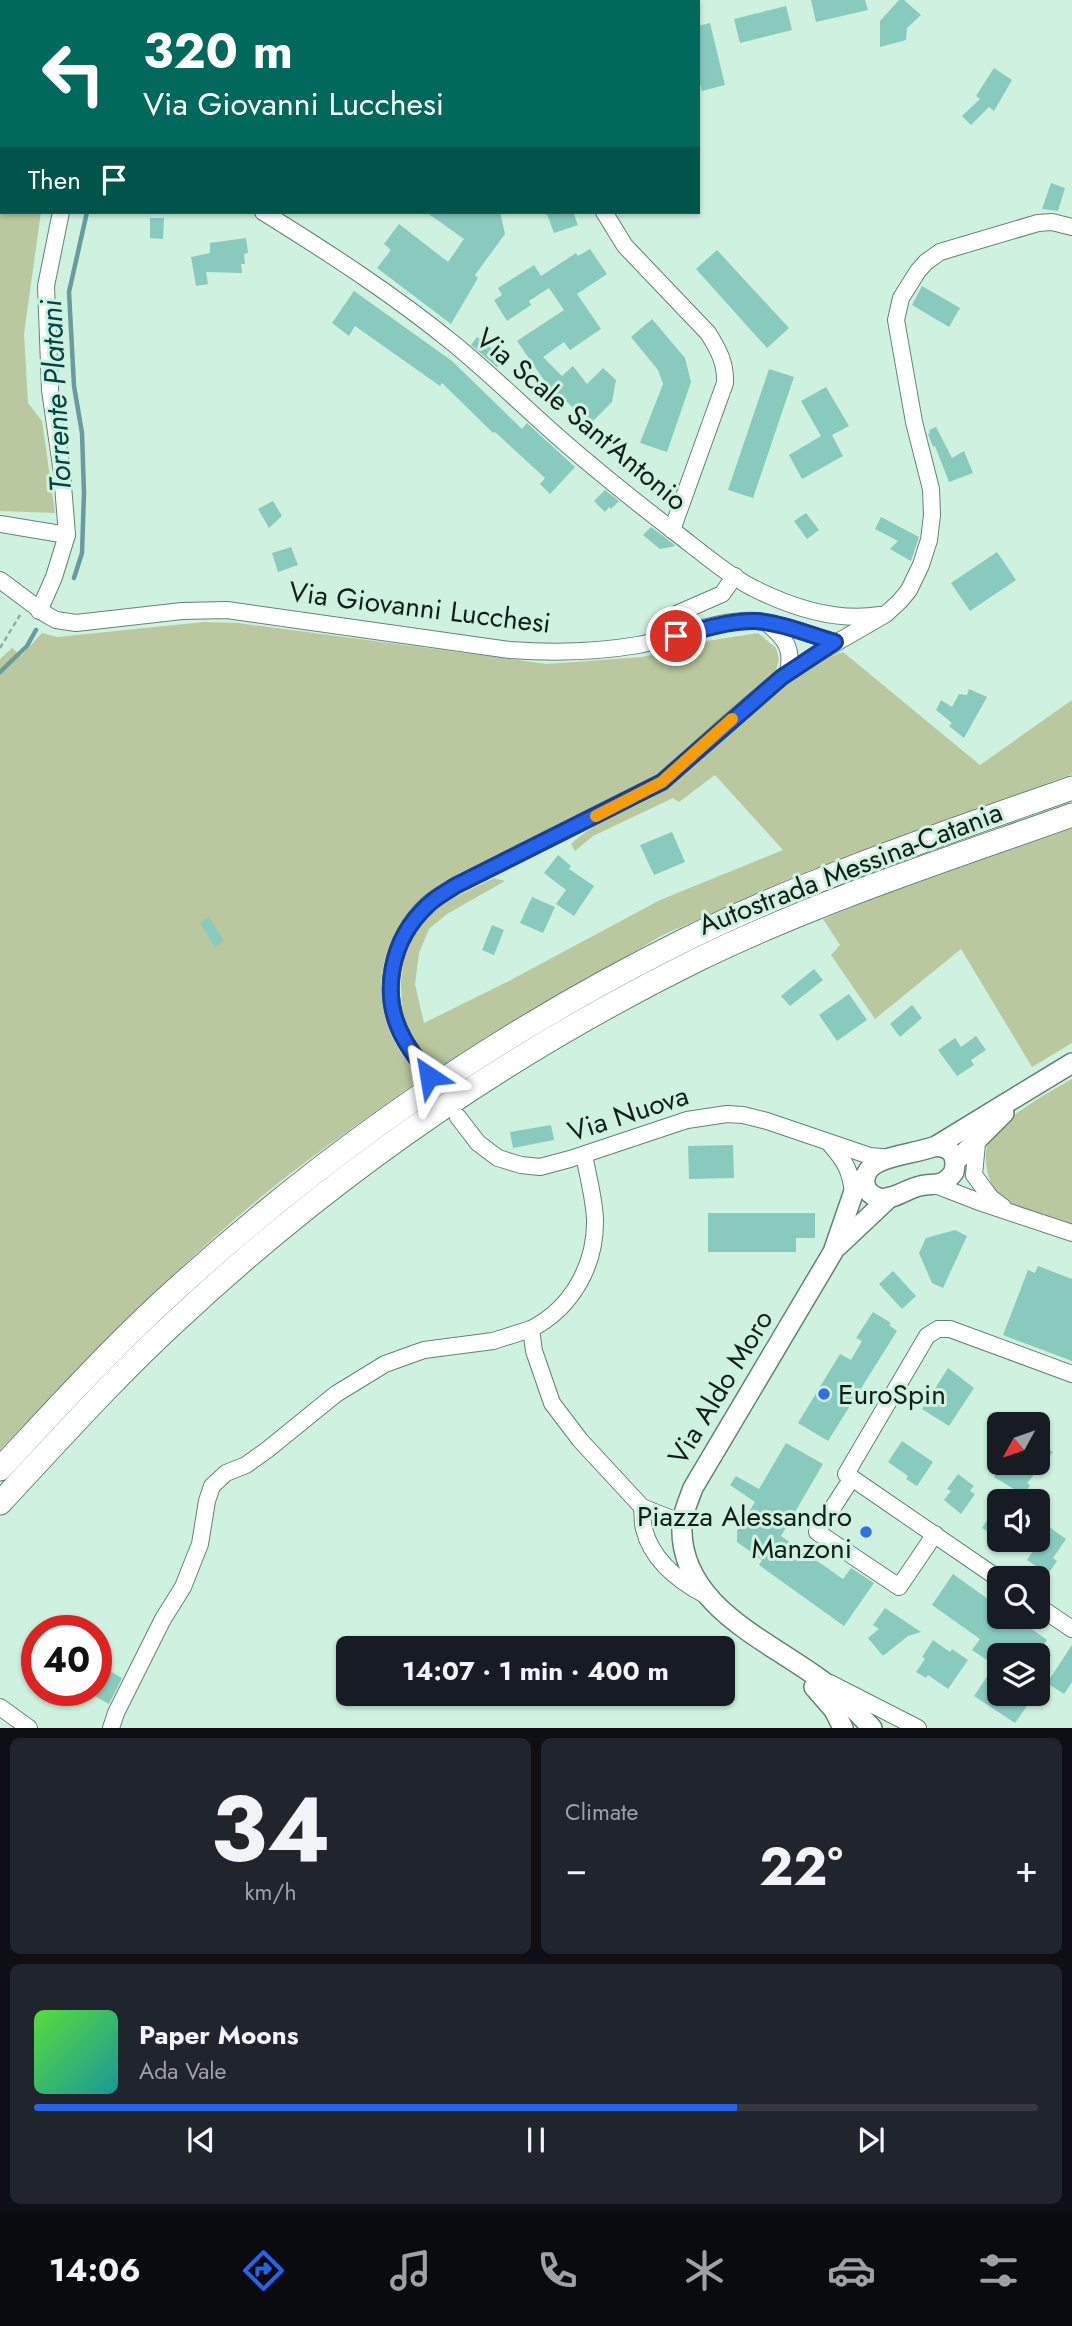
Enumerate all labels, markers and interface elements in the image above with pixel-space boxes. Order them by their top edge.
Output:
text: 320 m [143,16,293,86]
icon: left [28,28,119,119]
text: Via Giovanni Lucchesi [143,81,444,127]
text: Then [28,161,81,199]
icon: arrive [95,161,133,199]
water label: Torrente Platani [29,298,82,493]
street label: Via Scale Sant'Antonio [467,318,697,520]
street label: Via Giovanni Lucchesi [287,571,553,644]
pin [646,606,706,666]
icon: arrive [657,617,695,655]
street label: Autostrada Messina-Catania [692,791,1008,945]
position arrow [392,1039,466,1113]
street label: Via Nuova [563,1075,694,1152]
street label: Via Aldo Moro [658,1302,783,1473]
place label: EuroSpin [838,1374,946,1415]
marker: EuroSpin [816,1386,832,1402]
north arrow [987,1412,1050,1475]
map controls [987,1412,1050,1706]
button: sound [987,1489,1050,1552]
place label: Piazza Alessandro Manzoni [637,1496,852,1569]
marker: Piazza Alessandro Manzoni [858,1524,874,1540]
button: search [987,1566,1050,1629]
speed limit sign: 40 [21,1615,112,1706]
button: layers [987,1643,1050,1706]
text: 14:07 · 1 min · 400 m [402,1652,669,1690]
text: 34 [210,1764,331,1895]
text: Climate [565,1795,638,1829]
text: 22° [759,1829,843,1905]
text: − [565,1841,587,1896]
text: + [1015,1841,1038,1896]
text: km/h [245,1875,296,1909]
text: Paper Moons [139,2016,299,2054]
text: Ada Vale [139,2054,226,2088]
icon: previous [182,2121,220,2159]
icon: pause [517,2121,555,2159]
icon: next [852,2121,890,2159]
icon: directions [239,2246,288,2295]
icon: music [386,2246,435,2295]
icon: phone [533,2246,582,2295]
icon: climate [680,2246,729,2295]
icon: car [827,2246,876,2295]
icon: filters [974,2246,1023,2295]
text: 14:06 [49,2247,141,2293]

